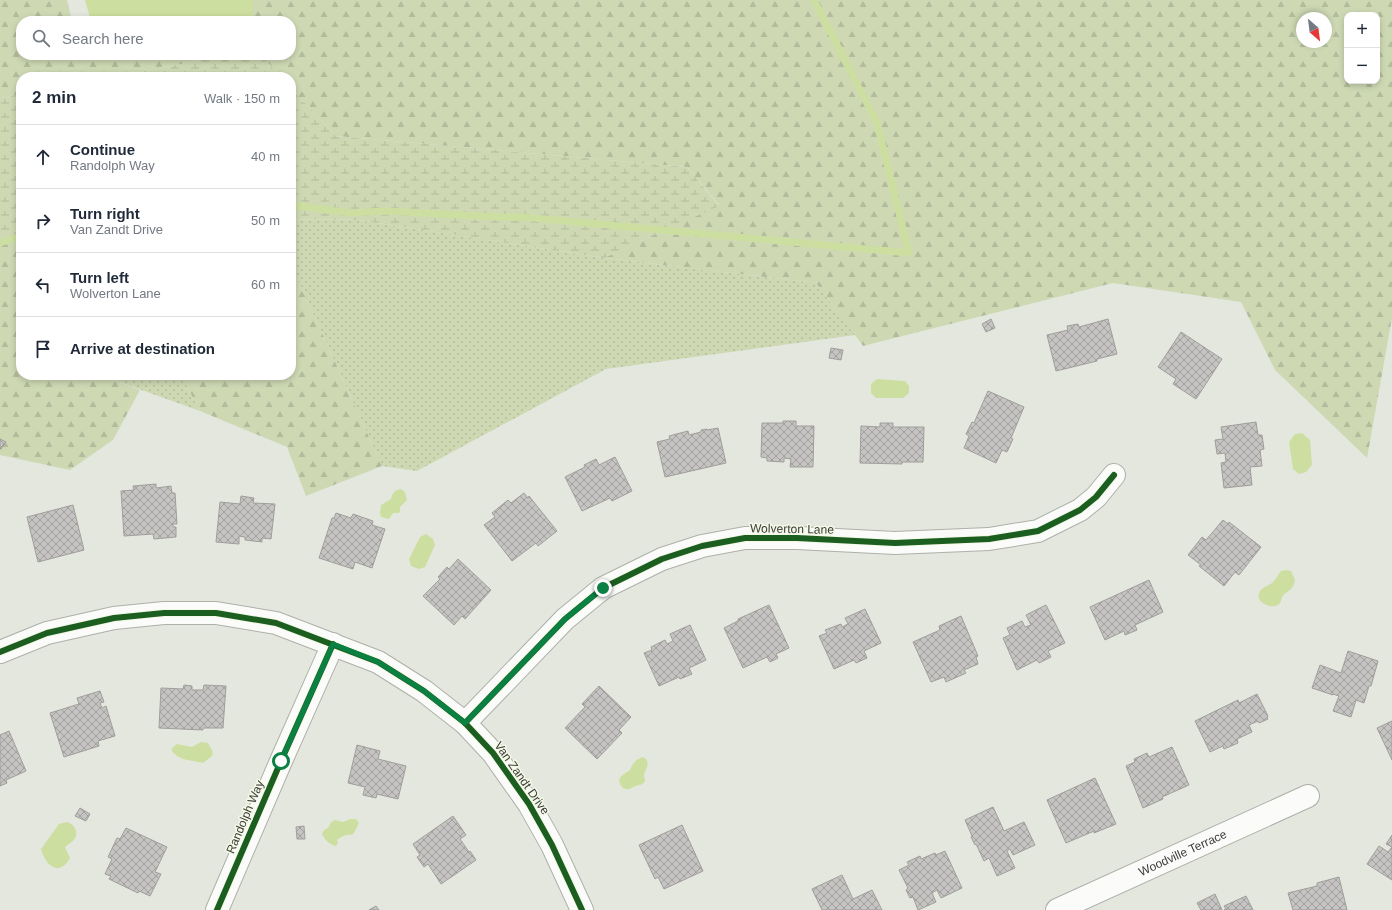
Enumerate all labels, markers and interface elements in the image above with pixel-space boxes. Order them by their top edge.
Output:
north arrow [1296,12,1332,48]
map controls [1344,12,1380,84]
button: + [1344,12,1380,48]
search box [16,16,296,60]
icon: search [30,27,52,49]
text: Search here [62,30,144,47]
button: − [1344,48,1380,84]
text: 2 min [32,88,76,107]
text: Walk · 150 m [204,91,280,106]
text: Continue [70,141,135,158]
icon: ahead [32,146,54,168]
text: 40 m [251,149,280,164]
text: Randolph Way [70,158,155,173]
text: Turn right [70,205,140,222]
icon: right [32,210,54,232]
text: 50 m [251,213,280,228]
text: Van Zandt Drive [70,222,163,237]
text: Turn left [70,269,129,286]
icon: left [32,274,54,296]
text: 60 m [251,277,280,292]
text: Wolverton Lane [70,286,161,301]
icon: arrive [32,338,54,360]
text: Arrive at destination [70,340,215,357]
street label: Wolverton Lane [750,521,834,537]
route end [594,579,612,597]
street label: Van Zandt Drive [492,739,553,817]
route start [272,752,290,770]
street label: Randolph Way [223,778,267,856]
street label: Woodville Terrace [1136,827,1229,879]

